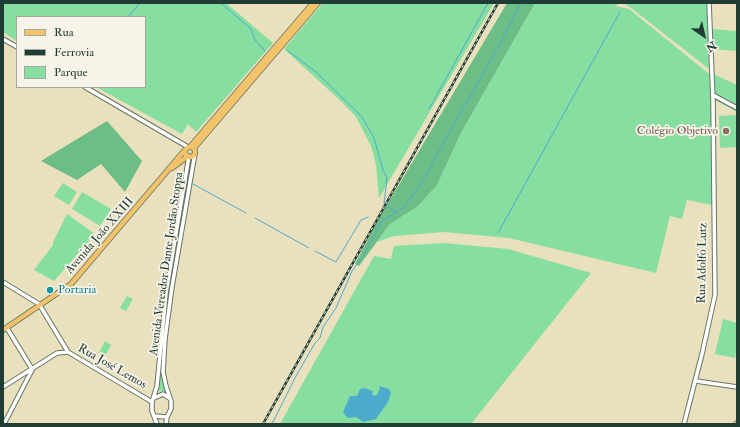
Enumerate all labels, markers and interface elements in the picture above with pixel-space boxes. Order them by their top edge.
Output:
legend [16,16,146,88]
north arrow [684,16,724,56]
text: Rua [54,25,74,40]
text: N [703,38,719,55]
text: Ferrovia [54,45,94,60]
text: Parque [54,65,88,80]
place label: Colégio Objetivo [637,124,718,138]
marker: Colégio Objetivo [721,126,731,136]
street label: Avenida Vereador Dante Jordão Stoppa [147,171,187,357]
street label: Avenida João XXIII [63,195,137,277]
street label: Rua Adolfo Lutz [695,222,711,304]
place label: Portaria [58,283,96,297]
marker: Portaria [45,285,55,295]
street label: Rua José Lemos [75,341,149,393]

